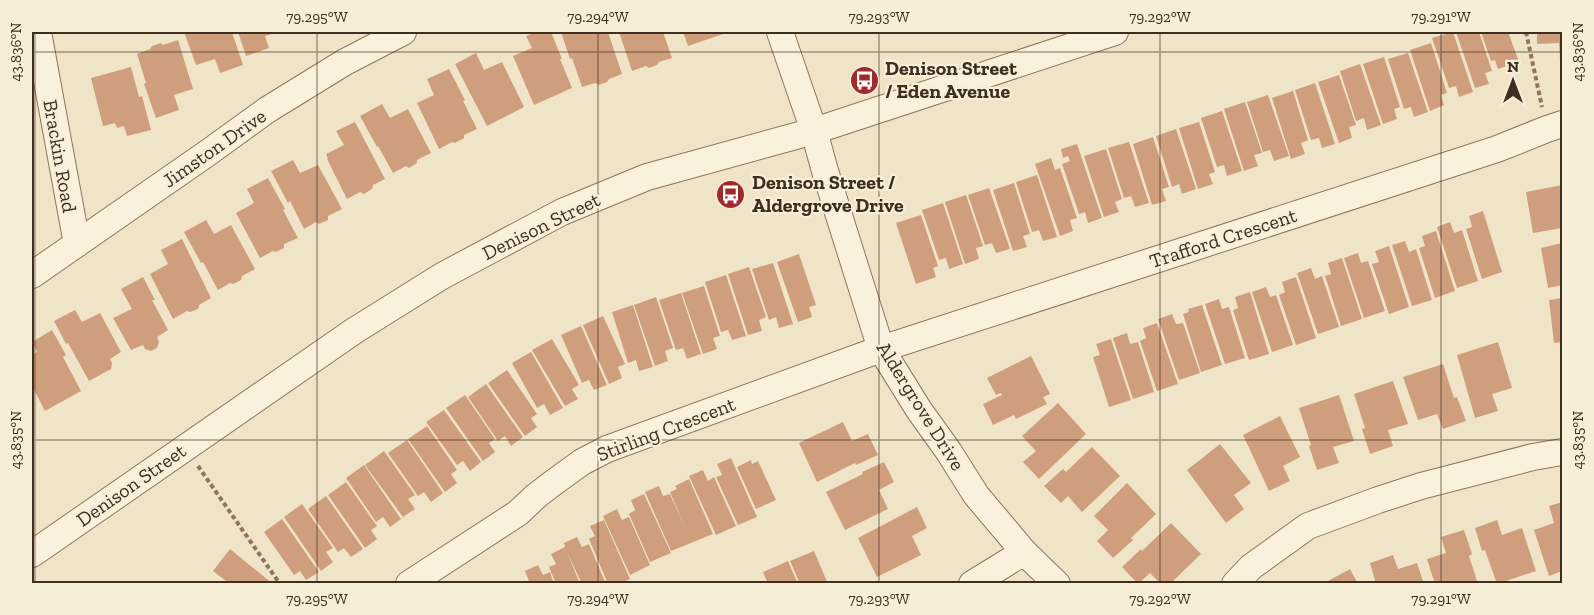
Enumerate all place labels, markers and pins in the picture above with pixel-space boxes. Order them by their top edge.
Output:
place label: Denison Street / Eden Avenue [885,56,1018,103]
bus stop icon: Denison Street / Eden Avenue [848,64,880,96]
place label: Denison Street / Aldergrove Drive [752,170,904,217]
bus stop icon: Denison Street / Aldergrove Drive [715,178,747,210]

